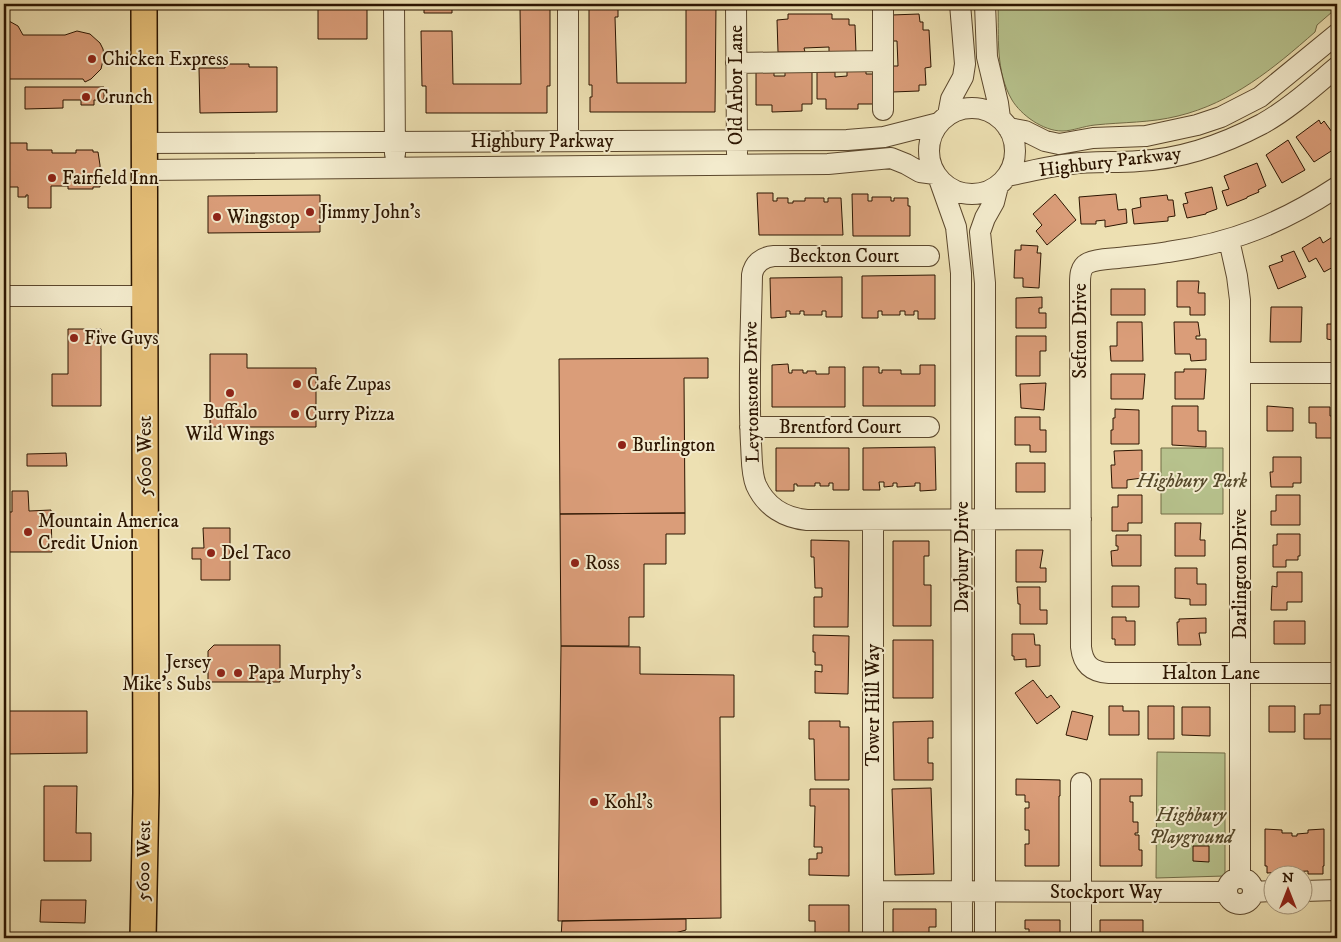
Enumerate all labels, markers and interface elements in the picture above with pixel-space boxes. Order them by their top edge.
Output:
street label: Old Arbor Lane [725,25,748,145]
place label: Chicken Express [102,48,229,71]
marker: Chicken Express [86,53,98,65]
place label: Crunch [96,86,153,109]
marker: Crunch [80,91,92,103]
street label: Highbury Parkway [471,130,614,153]
street label: Highbury Parkway [1038,142,1183,182]
place label: Fairfield Inn [62,167,159,190]
marker: Fairfield Inn [46,172,58,184]
place label: Jimmy John's [318,201,421,224]
place label: Wingstop [226,206,300,229]
marker: Jimmy John's [304,206,316,218]
marker: Wingstop [211,211,223,223]
street label: Beckton Court [789,245,899,268]
street label: Sefton Drive [1069,283,1092,379]
street label: Leytonstone Drive [739,321,765,463]
place label: Five Guys [84,327,159,350]
marker: Five Guys [68,332,80,344]
place label: Cafe Zupas [307,373,391,396]
marker: Cafe Zupas [291,378,303,390]
marker: Buffalo Wild Wings [224,387,236,399]
place label: Buffalo Wild Wings [184,401,275,446]
place label: Curry Pizza [305,403,395,426]
marker: Curry Pizza [289,408,301,420]
street label: 5600 West [134,416,157,496]
street label: Brentford Court [779,416,901,439]
place label: Burlington [632,434,715,457]
marker: Burlington [616,439,628,451]
park label: Highbury Park [1136,470,1247,493]
street label: Daybury Drive [951,501,974,613]
street label: Darlington Drive [1229,509,1252,639]
place label: Mountain America Credit Union [38,510,179,555]
marker: Mountain America Credit Union [22,526,34,538]
place label: Del Taco [221,542,291,565]
marker: Del Taco [205,547,217,559]
place label: Ross [585,552,619,575]
marker: Ross [569,557,581,569]
street label: Tower Hill Way [862,643,885,766]
place label: Jersey Mike's Subs [122,651,212,696]
place label: Papa Murphy's [248,662,362,685]
street label: Halton Lane [1162,662,1260,685]
marker: Jersey Mike's Subs [215,667,227,679]
marker: Papa Murphy's [232,667,244,679]
place label: Kohl's [604,791,653,814]
marker: Kohl's [588,796,600,808]
park label: Highbury Playground [1149,804,1236,849]
street label: 5600 West [132,820,156,902]
north arrow [1264,864,1314,914]
text: N [1282,869,1294,887]
street label: Stockport Way [1050,881,1163,904]

